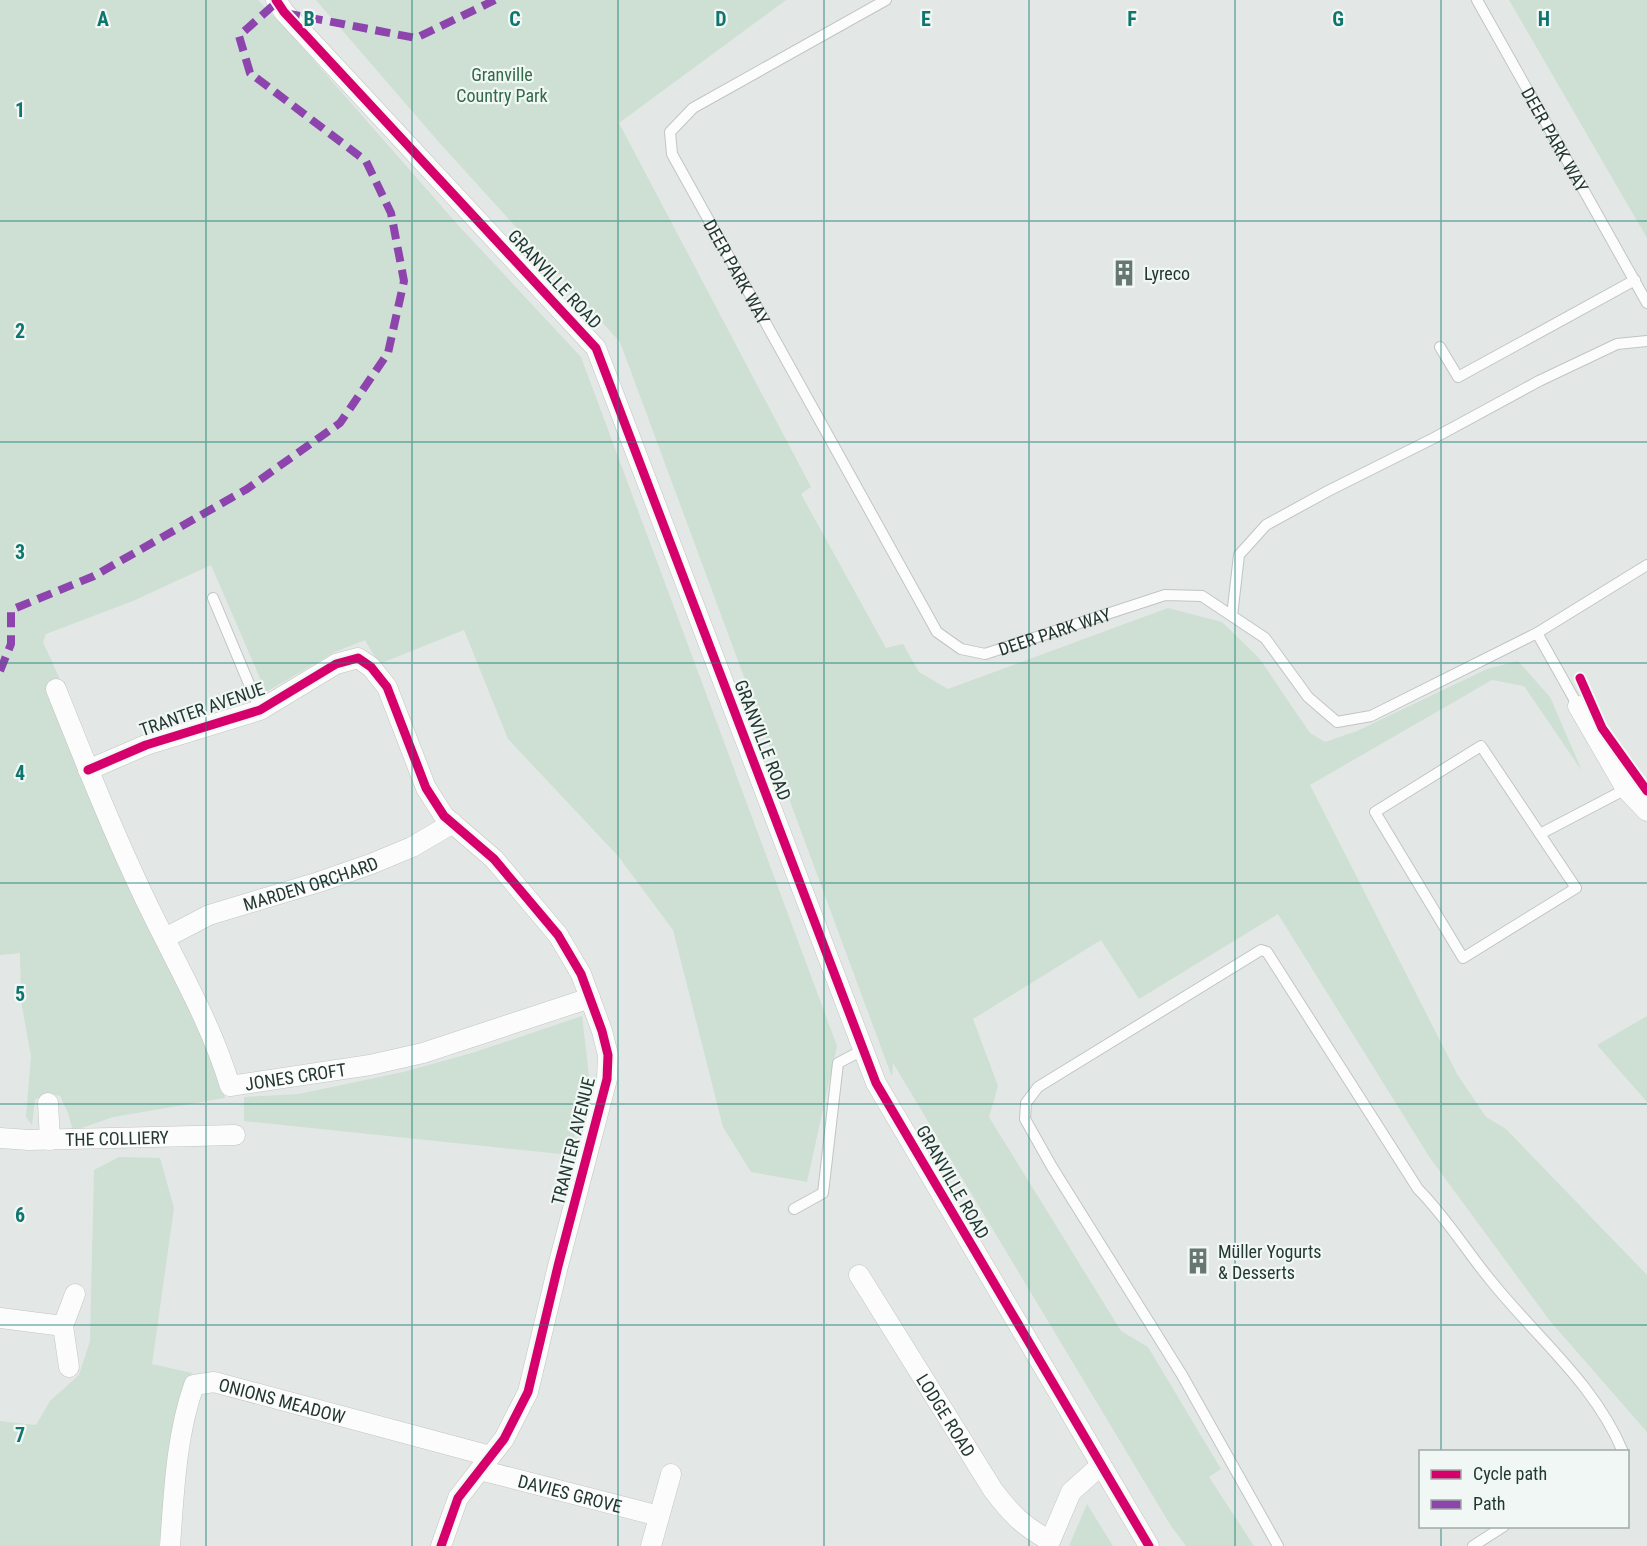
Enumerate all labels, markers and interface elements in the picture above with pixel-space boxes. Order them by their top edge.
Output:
text: A [97,7,109,31]
text: B [303,7,315,31]
text: C [509,7,521,31]
text: D [715,7,727,31]
text: E [921,7,931,31]
text: F [1127,7,1137,31]
text: G [1332,7,1344,31]
text: H [1538,7,1550,31]
park label: Granville Country Park [456,64,548,106]
street label: DEER PARK WAY [1518,83,1593,196]
text: 1 [15,98,25,122]
street label: DEER PARK WAY [700,215,775,328]
street label: GRANVILLE ROAD [504,225,606,333]
building icon: Lyreco [1109,258,1139,288]
place label: Lyreco [1144,263,1190,284]
text: 2 [15,319,25,343]
text: 3 [15,540,25,564]
street label: DEER PARK WAY [996,603,1114,659]
street label: GRANVILLE ROAD [730,677,796,803]
street label: TRANTER AVENUE [137,678,267,740]
text: 4 [15,761,25,785]
street label: MARDEN ORCHARD [241,852,381,915]
text: 5 [15,982,25,1006]
street label: JONES CROFT [244,1058,347,1094]
street label: TRANTER AVENUE [547,1075,599,1207]
street label: GRANVILLE ROAD [912,1122,994,1242]
street label: THE COLLIERY [65,1126,170,1150]
text: 6 [15,1203,25,1227]
place label: Müller Yogurts & Desserts [1218,1241,1322,1283]
building icon: Müller Yogurts & Desserts [1183,1246,1213,1276]
street label: LODGE ROAD [913,1370,980,1460]
street label: ONIONS MEADOW [217,1373,348,1427]
text: 7 [15,1423,25,1447]
legend [1419,1450,1629,1528]
text: Cycle path [1473,1463,1547,1484]
street label: DAVIES GROVE [516,1470,624,1517]
text: Path [1473,1493,1506,1514]

